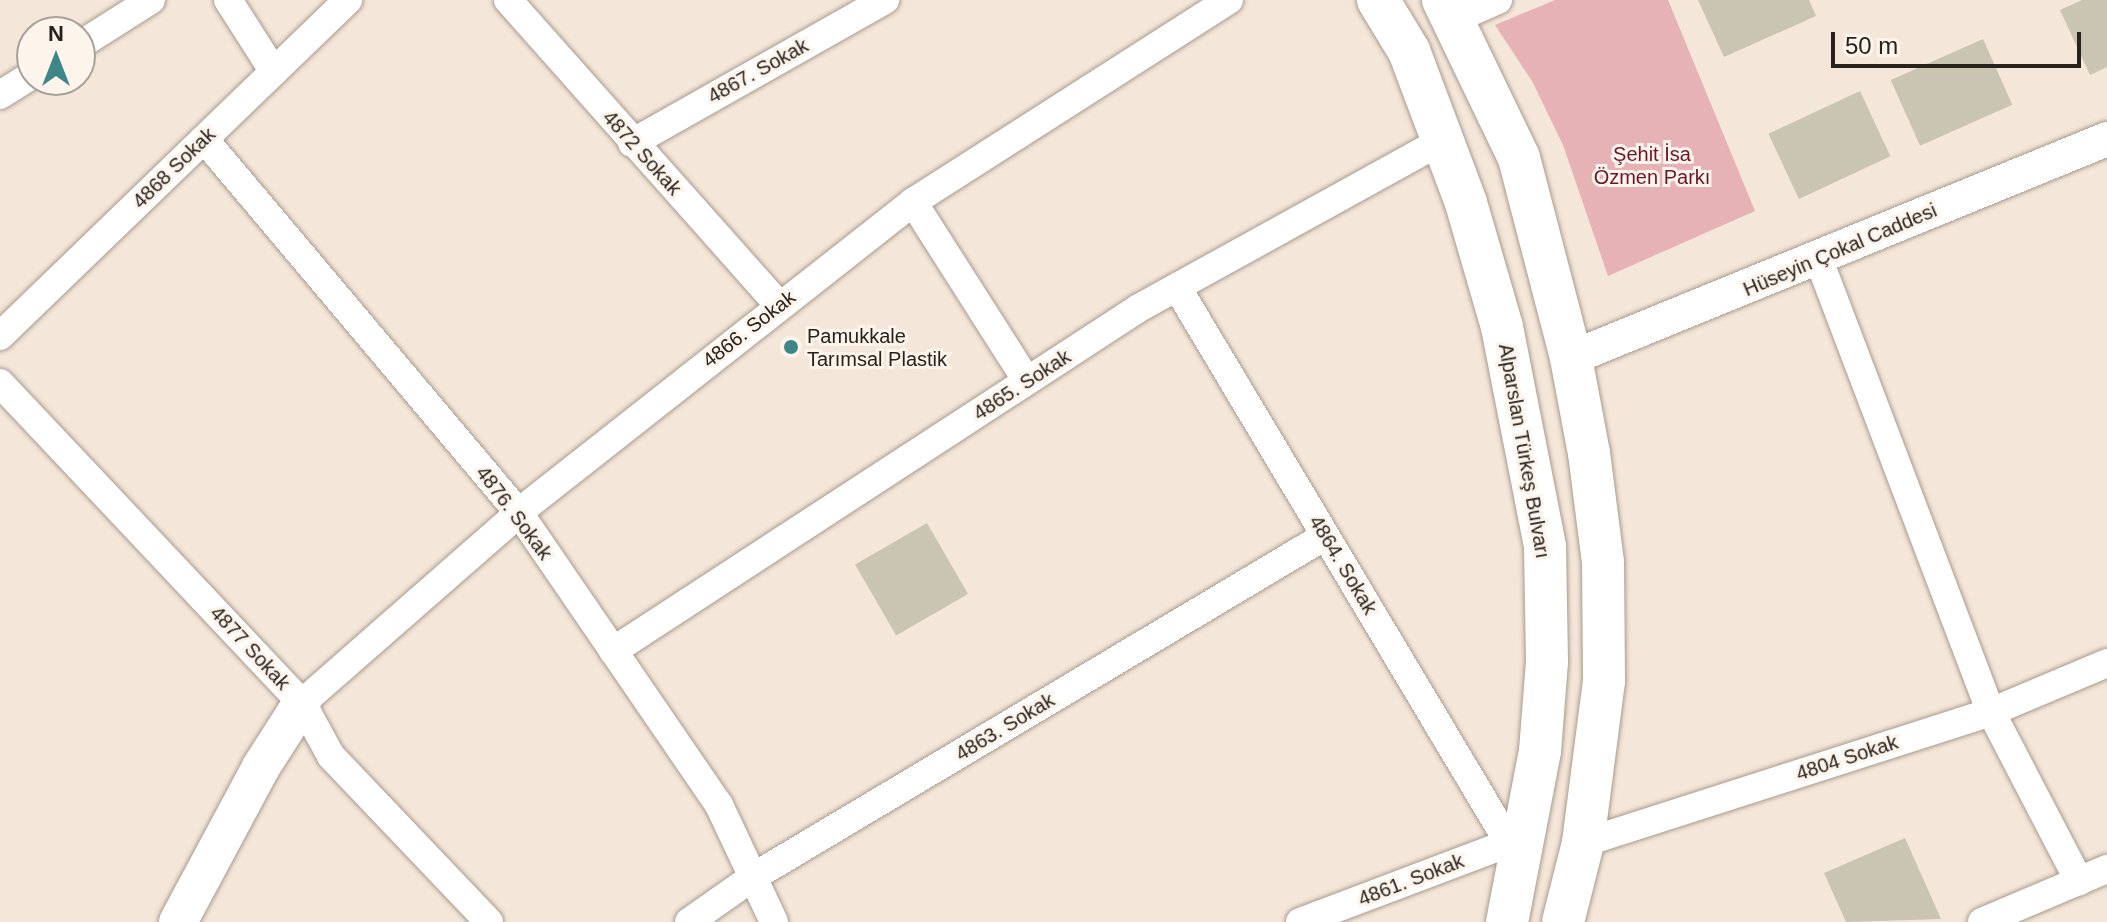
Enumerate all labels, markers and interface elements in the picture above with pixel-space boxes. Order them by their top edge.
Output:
north arrow [16,16,96,96]
scale bar [1835,16,2085,66]
text: N [48,21,64,46]
text: 50 m [1845,32,1898,59]
street label: 4867. Sokak [704,34,812,108]
street label: 4872 Sokak [598,106,686,200]
street label: 4868 Sokak [128,123,220,213]
park label: Şehit İsa Özmen Parkı [1594,142,1710,189]
street label: Hüseyin Çokal Caddesi [1740,198,1940,302]
street label: 4866. Sokak [698,285,800,373]
place label: Pamukkale Tarımsal Plastik [807,324,947,371]
marker: Pamukkale Tarımsal Plastik [782,338,800,356]
street label: Alparslan Türkeş Bulvarı [1493,342,1555,560]
street label: 4865. Sokak [969,345,1075,425]
street label: 4876. Sokak [471,461,557,565]
street label: 4864. Sokak [1304,511,1382,619]
street label: 4877 Sokak [205,601,295,695]
street label: 4863. Sokak [951,688,1059,766]
street label: 4804 Sokak [1793,730,1901,786]
street label: 4861. Sokak [1355,849,1467,911]

